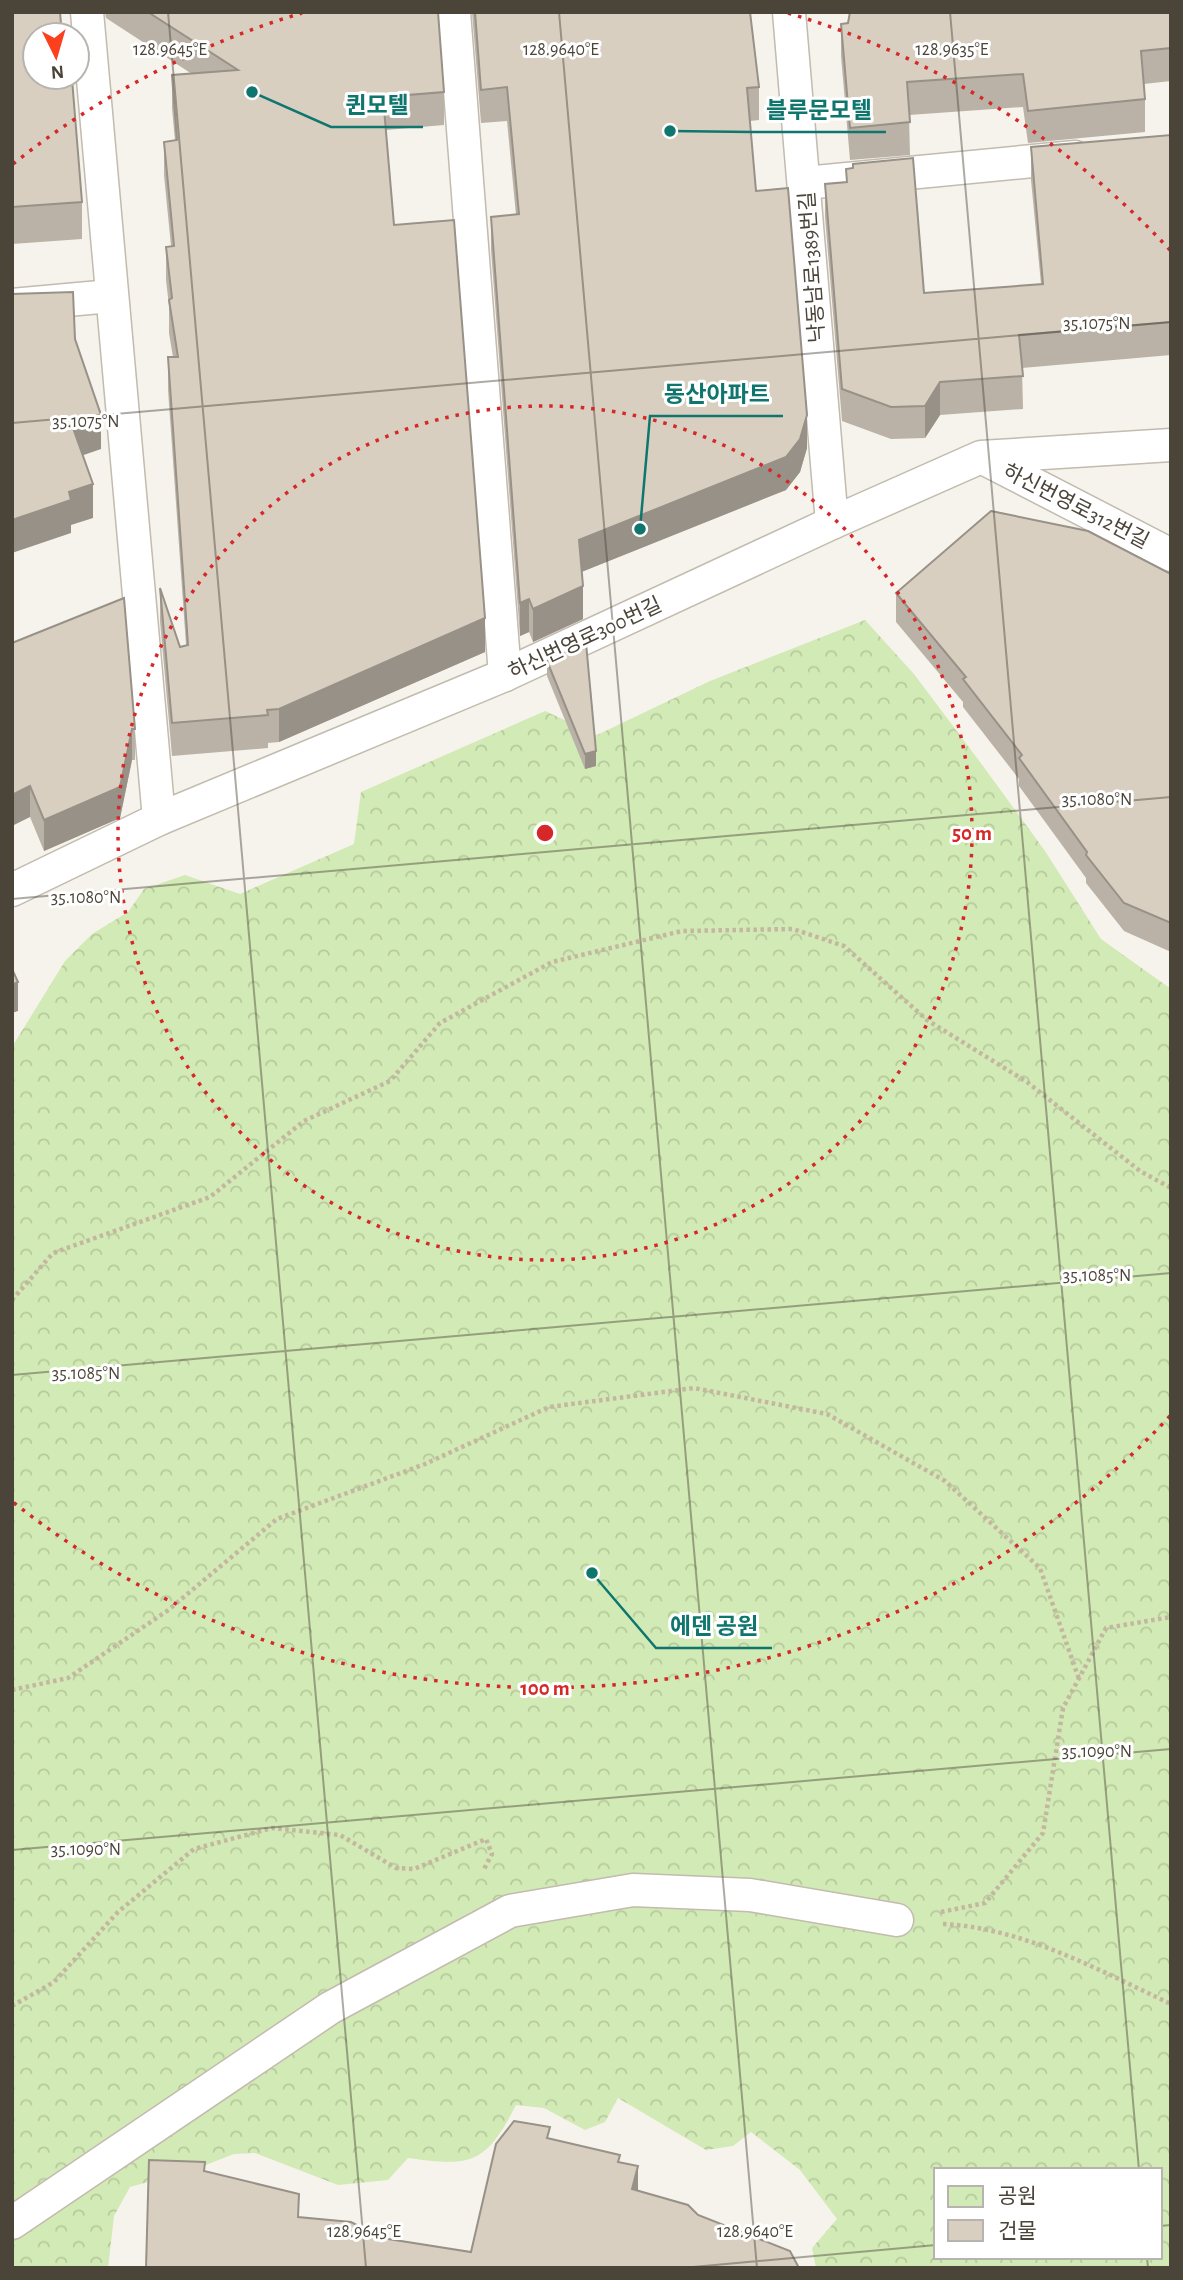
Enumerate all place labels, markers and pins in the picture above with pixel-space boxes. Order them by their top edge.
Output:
callout: 퀸모텔 [331,83,423,127]
callout: 블루문모텔 [752,88,886,132]
callout: 동산아파트 [650,372,783,416]
centre of rings [533,821,557,845]
callout: 에덴 공원 [656,1604,772,1648]

